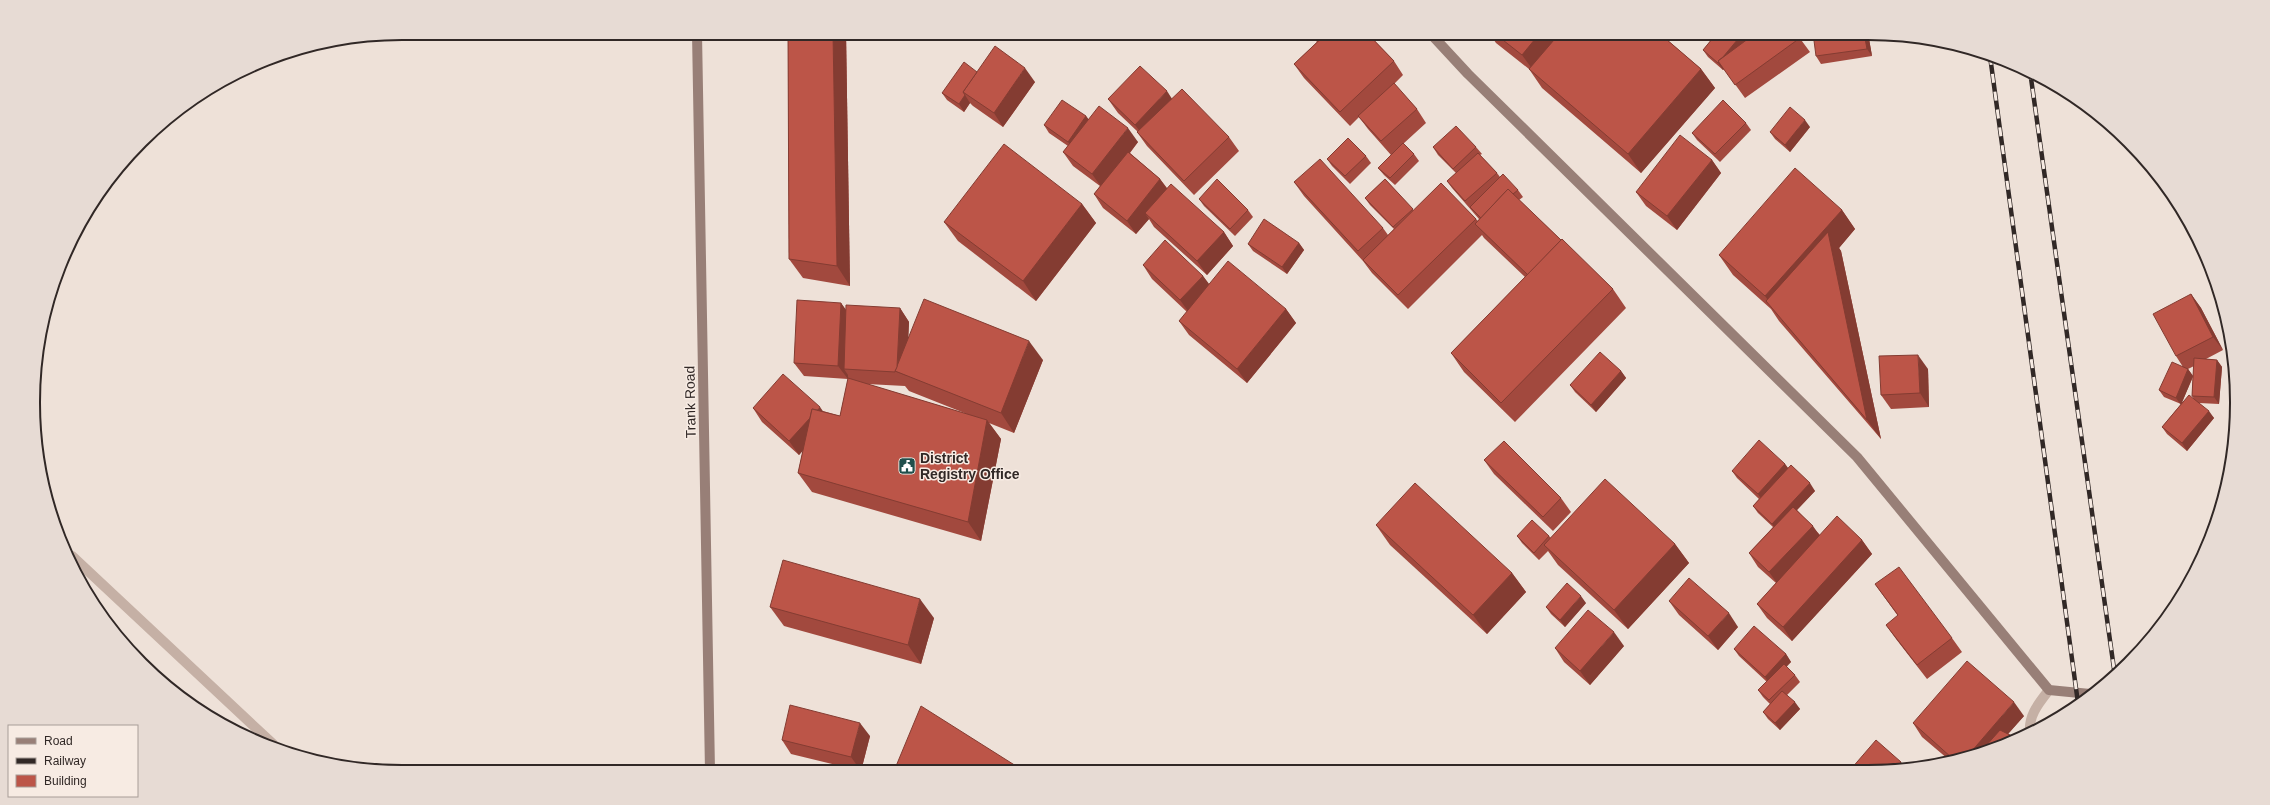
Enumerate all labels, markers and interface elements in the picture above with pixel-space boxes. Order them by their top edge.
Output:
street label: Trank Road [681,366,699,438]
place label: District Registry Office [920,450,1020,482]
public building icon: District Registry Office [897,456,917,476]
legend [8,725,138,797]
text: Road [44,734,73,748]
text: Railway [44,754,86,768]
text: Building [44,774,87,788]

